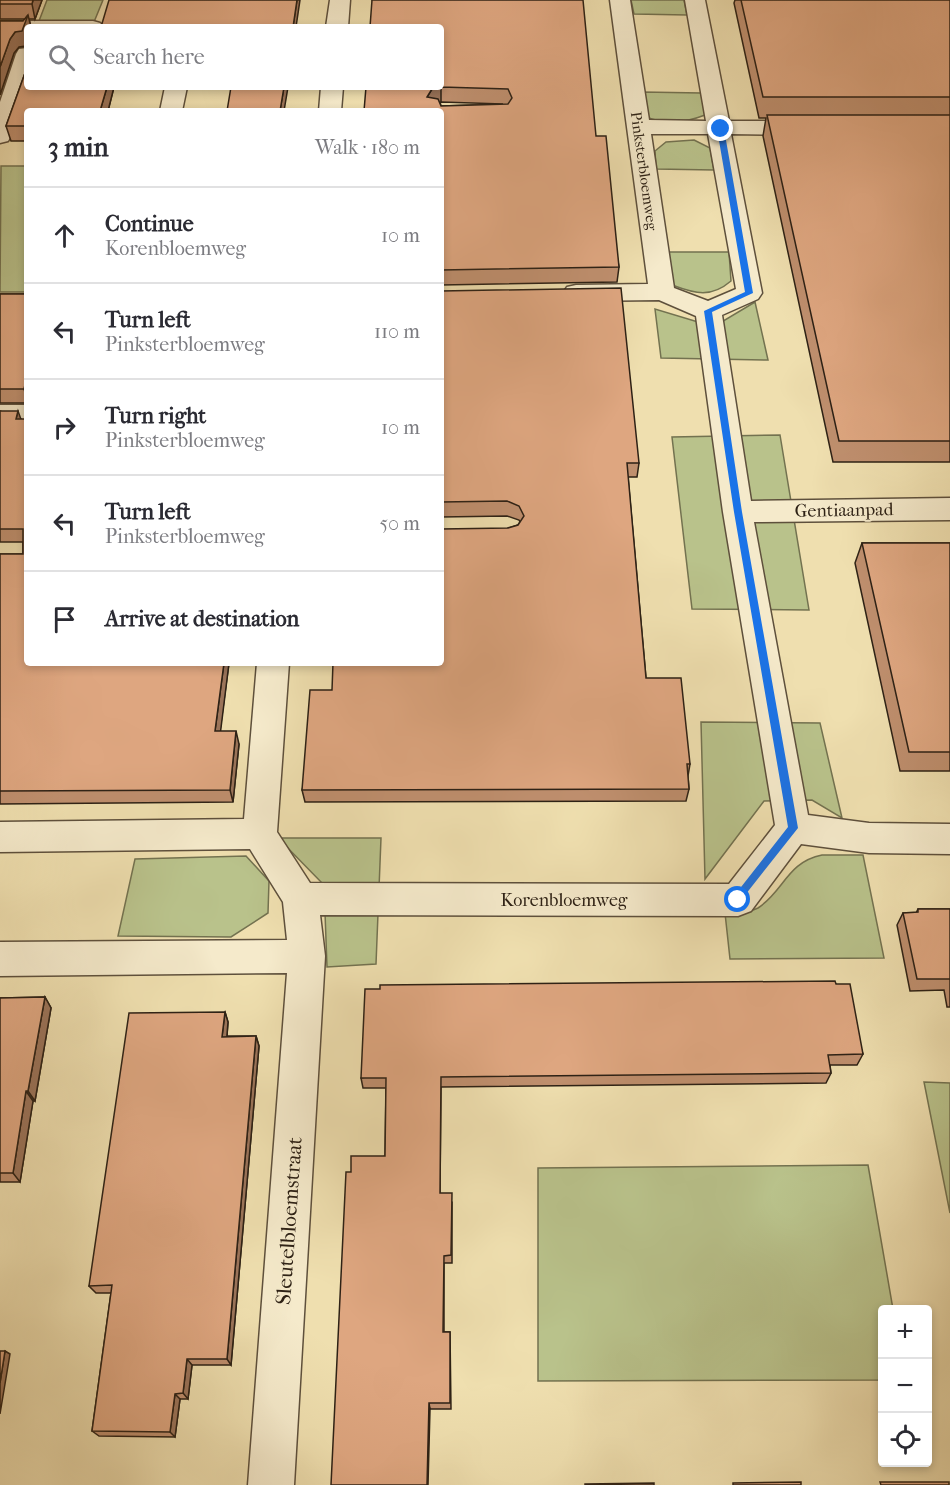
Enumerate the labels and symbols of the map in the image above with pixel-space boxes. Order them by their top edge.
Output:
street label: Pinksterbloemweg [627,110,661,233]
route end [707,115,733,141]
street label: Gentiaanpad [794,499,894,522]
route start [724,886,750,912]
street label: Korenbloemweg [501,890,628,911]
street label: Sleutelbloemstraat [271,1136,307,1306]

